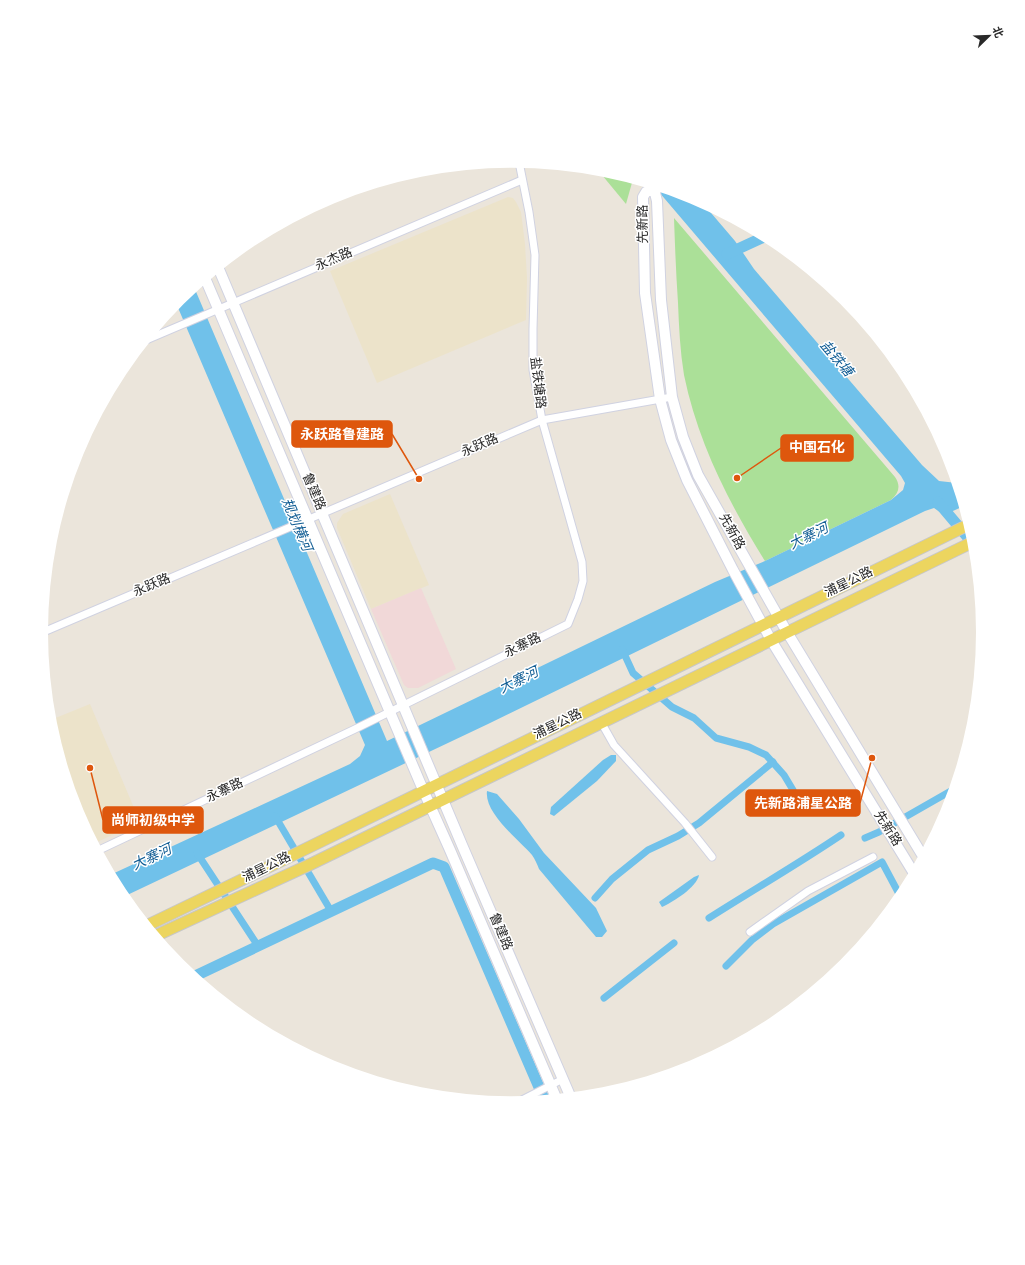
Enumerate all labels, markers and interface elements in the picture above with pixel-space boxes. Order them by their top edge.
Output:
north arrow [969,16,1009,56]
text: 北 [989,25,1006,40]
street label: 先新路 [636,204,652,244]
street label: 永杰路 [313,245,355,275]
water label: 盐铁塘 [816,337,857,382]
street label: 盐铁塘路 [526,356,549,410]
callout: 永跃路鲁建路 [292,421,392,447]
text: 永跃路鲁建路 [300,427,384,444]
street label: 永跃路 [459,431,501,461]
callout: 中国石化 [781,435,853,461]
text: 中国石化 [789,439,845,457]
street label: 鲁建路 [298,471,328,513]
water label: 规划横河 [277,496,316,557]
street label: 先新路 [715,511,747,553]
water label: 大寨河 [786,519,834,554]
street label: 浦星公路 [822,564,876,602]
street label: 永跃路 [131,571,173,601]
street label: 永寨路 [502,630,544,662]
water label: 大寨河 [496,663,544,698]
street label: 浦星公路 [531,706,585,744]
street label: 永寨路 [204,776,246,806]
callout: 先新路浦星公路 [746,790,860,816]
text: 先新路浦星公路 [754,795,852,813]
callout: 尚师初级中学 [103,807,203,833]
street label: 先新路 [870,808,904,850]
text: 尚师初级中学 [111,813,195,830]
water label: 大寨河 [129,840,177,875]
street label: 浦星公路 [240,849,294,887]
street label: 鲁建路 [485,911,515,953]

